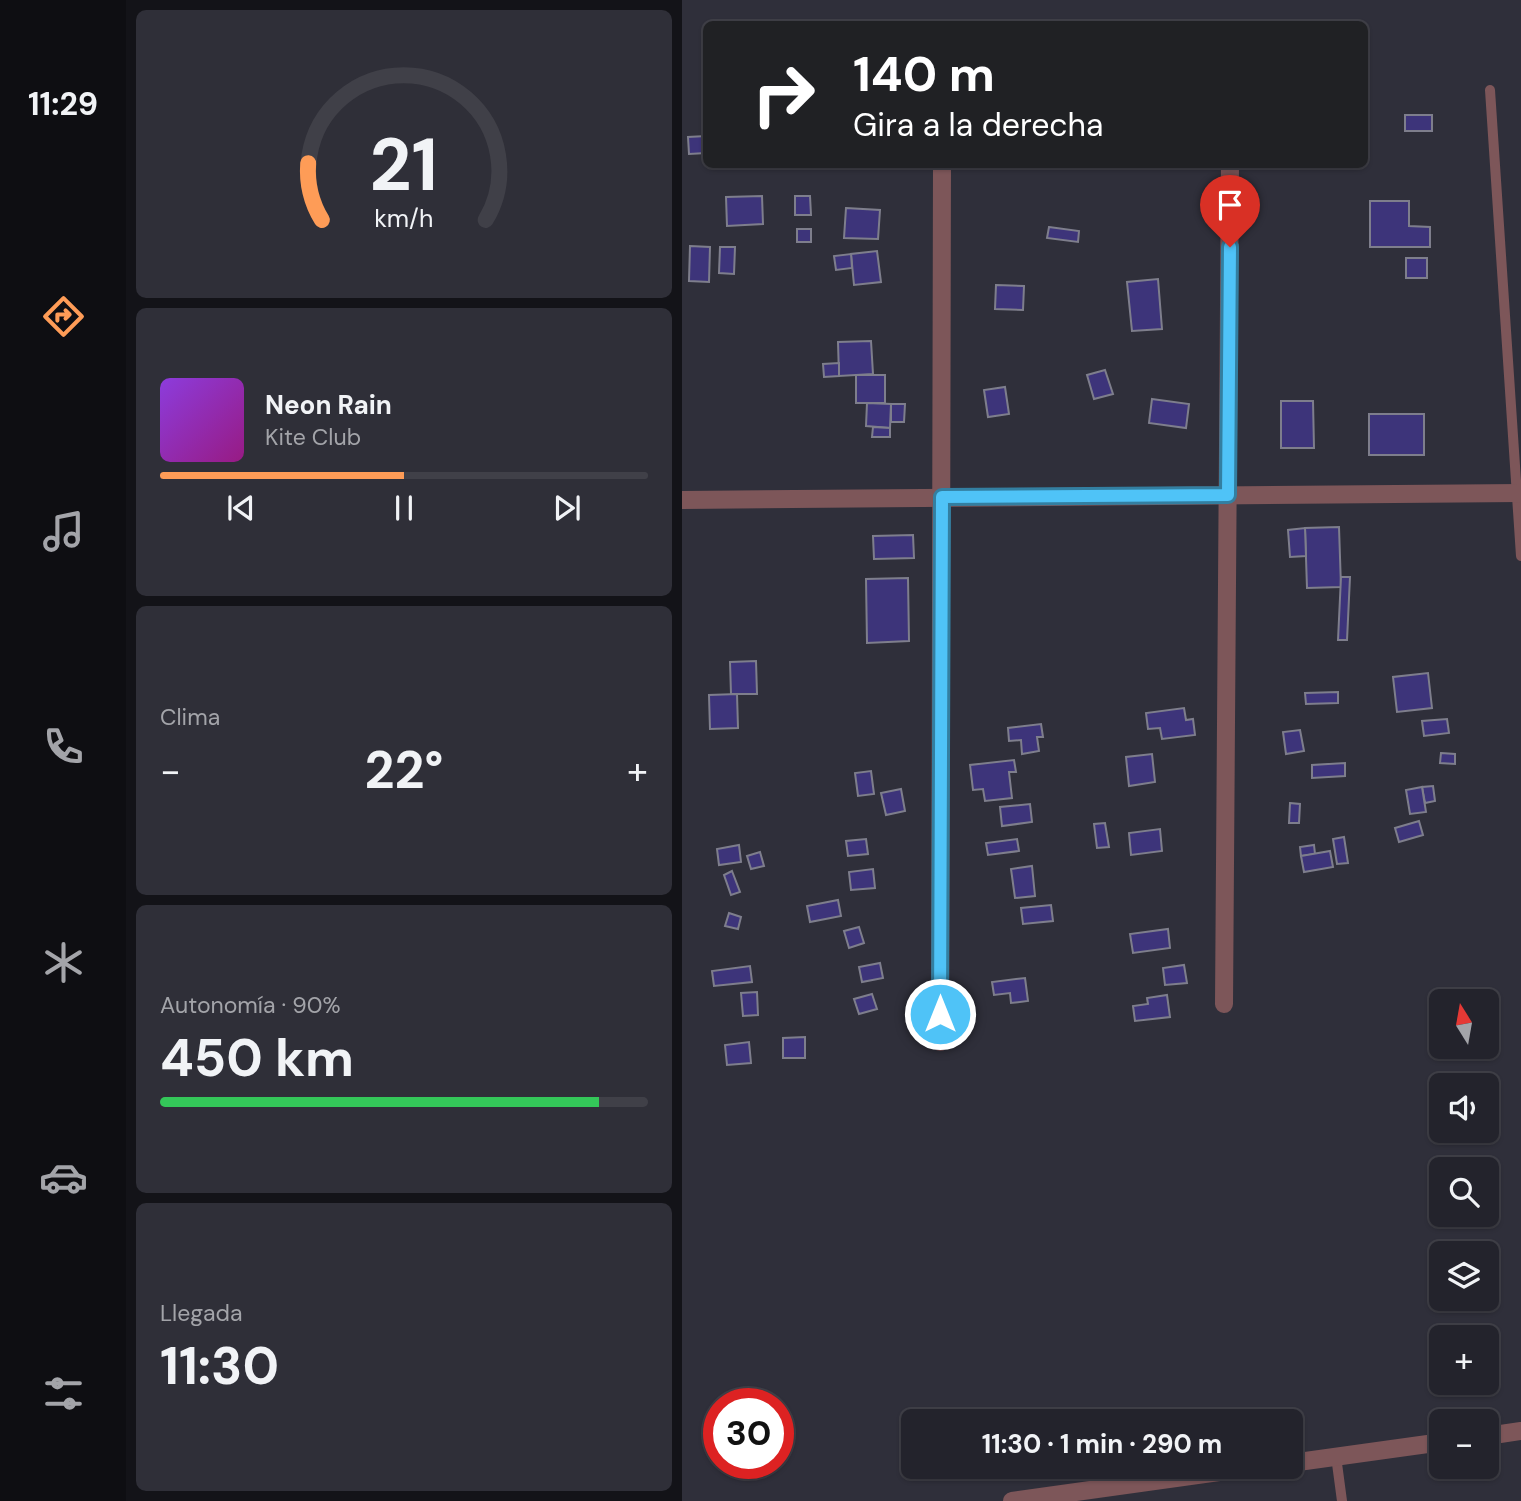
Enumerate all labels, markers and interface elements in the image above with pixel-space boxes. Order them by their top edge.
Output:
text: 140 m [853,42,995,106]
icon: right [738,49,829,140]
text: 11:29 [28,83,98,125]
text: Gira a la derecha [853,104,1103,146]
text: 21 [370,118,438,213]
pin [1200,175,1260,247]
icon: arrive [1211,186,1249,224]
text: km/h [374,202,434,235]
icon: directions [39,292,88,341]
text: Neon Rain [265,388,392,422]
text: Kite Club [265,422,361,452]
icon: previous [222,489,260,527]
icon: pause [385,489,423,527]
icon: next [548,489,586,527]
icon: music [39,507,88,556]
text: Clima [160,702,220,732]
icon: phone [39,722,88,771]
text: 22° [365,736,443,804]
text: − [160,746,181,796]
text: + [627,746,648,796]
icon: climate [39,938,88,987]
position arrow [903,977,977,1051]
north arrow [1429,989,1499,1059]
map controls [1429,989,1499,1479]
text: Autonomía · 90% [160,990,341,1020]
text: 450 km [160,1024,354,1092]
button: sound [1429,1073,1499,1143]
icon: car [39,1153,88,1202]
button: search [1429,1157,1499,1227]
button: layers [1429,1241,1499,1311]
text: Llegada [160,1298,243,1328]
button: + [1429,1325,1499,1395]
text: 11:30 [160,1332,279,1400]
icon: filters [39,1369,88,1418]
speed limit sign: 30 [703,1388,794,1479]
button: − [1429,1409,1499,1479]
text: 11:30 · 1 min · 290 m [982,1427,1222,1461]

